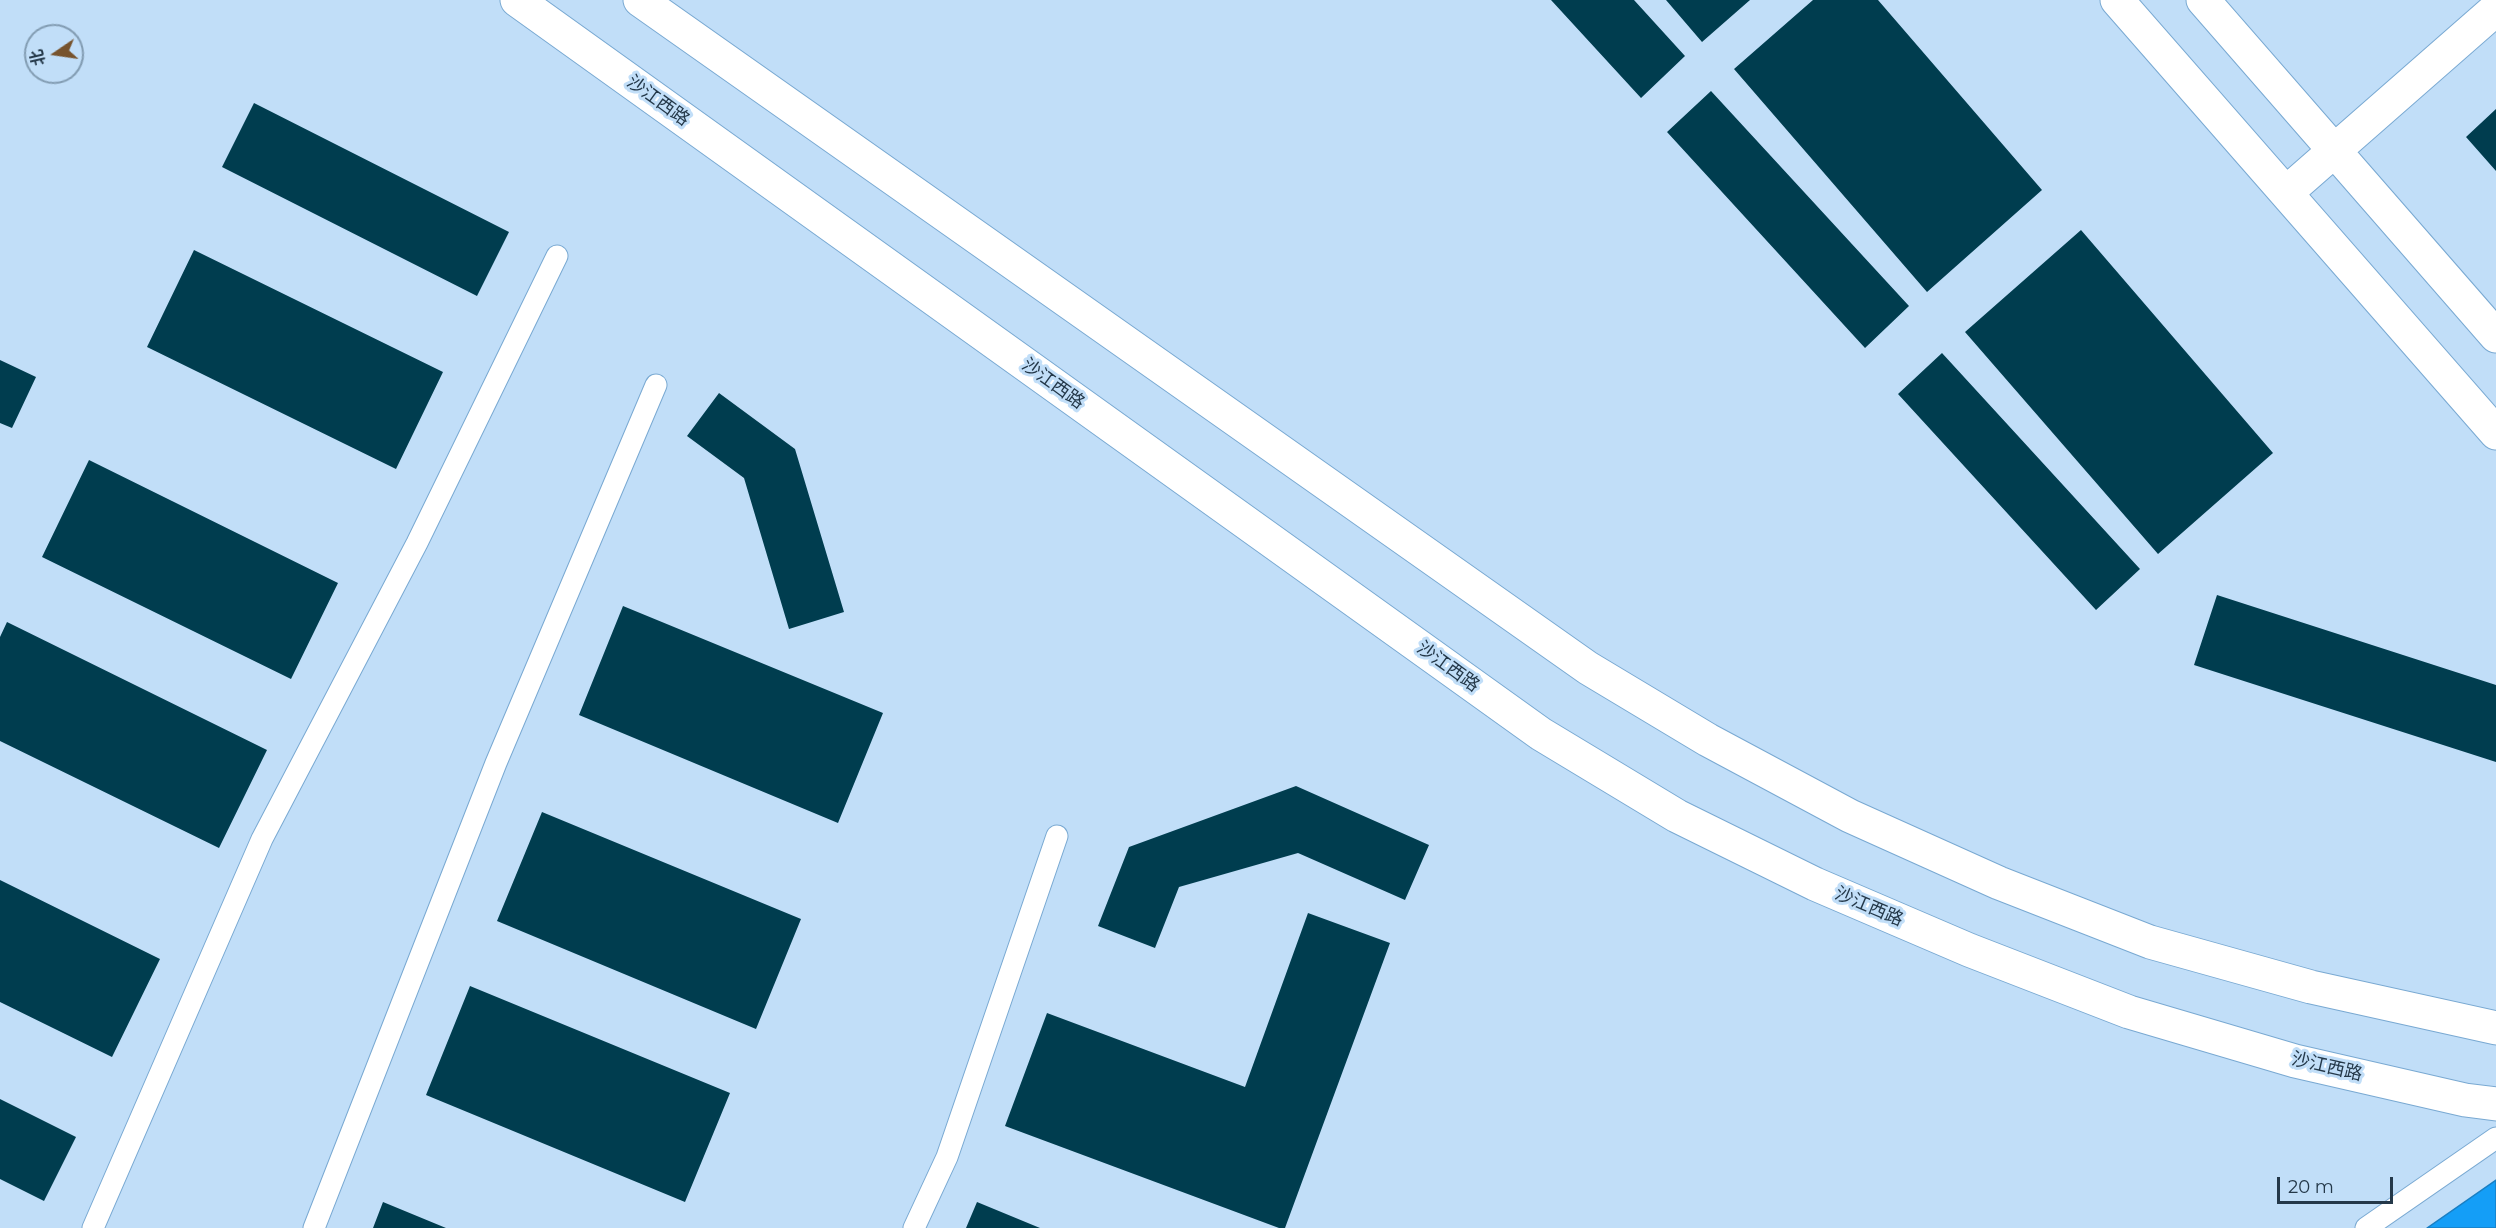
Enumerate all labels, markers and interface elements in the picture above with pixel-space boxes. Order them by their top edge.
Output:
north arrow [24,24,84,84]
text: 北 [27,48,49,68]
street label: 沙江西路 [623,71,693,131]
street label: 沙江西路 [1018,354,1088,414]
street label: 沙江西路 [1413,637,1483,697]
street label: 沙江西路 [1832,883,1906,931]
street label: 沙江西路 [2289,1048,2365,1086]
scale bar [2280,1165,2396,1203]
text: 20 m [2288,1176,2334,1198]

